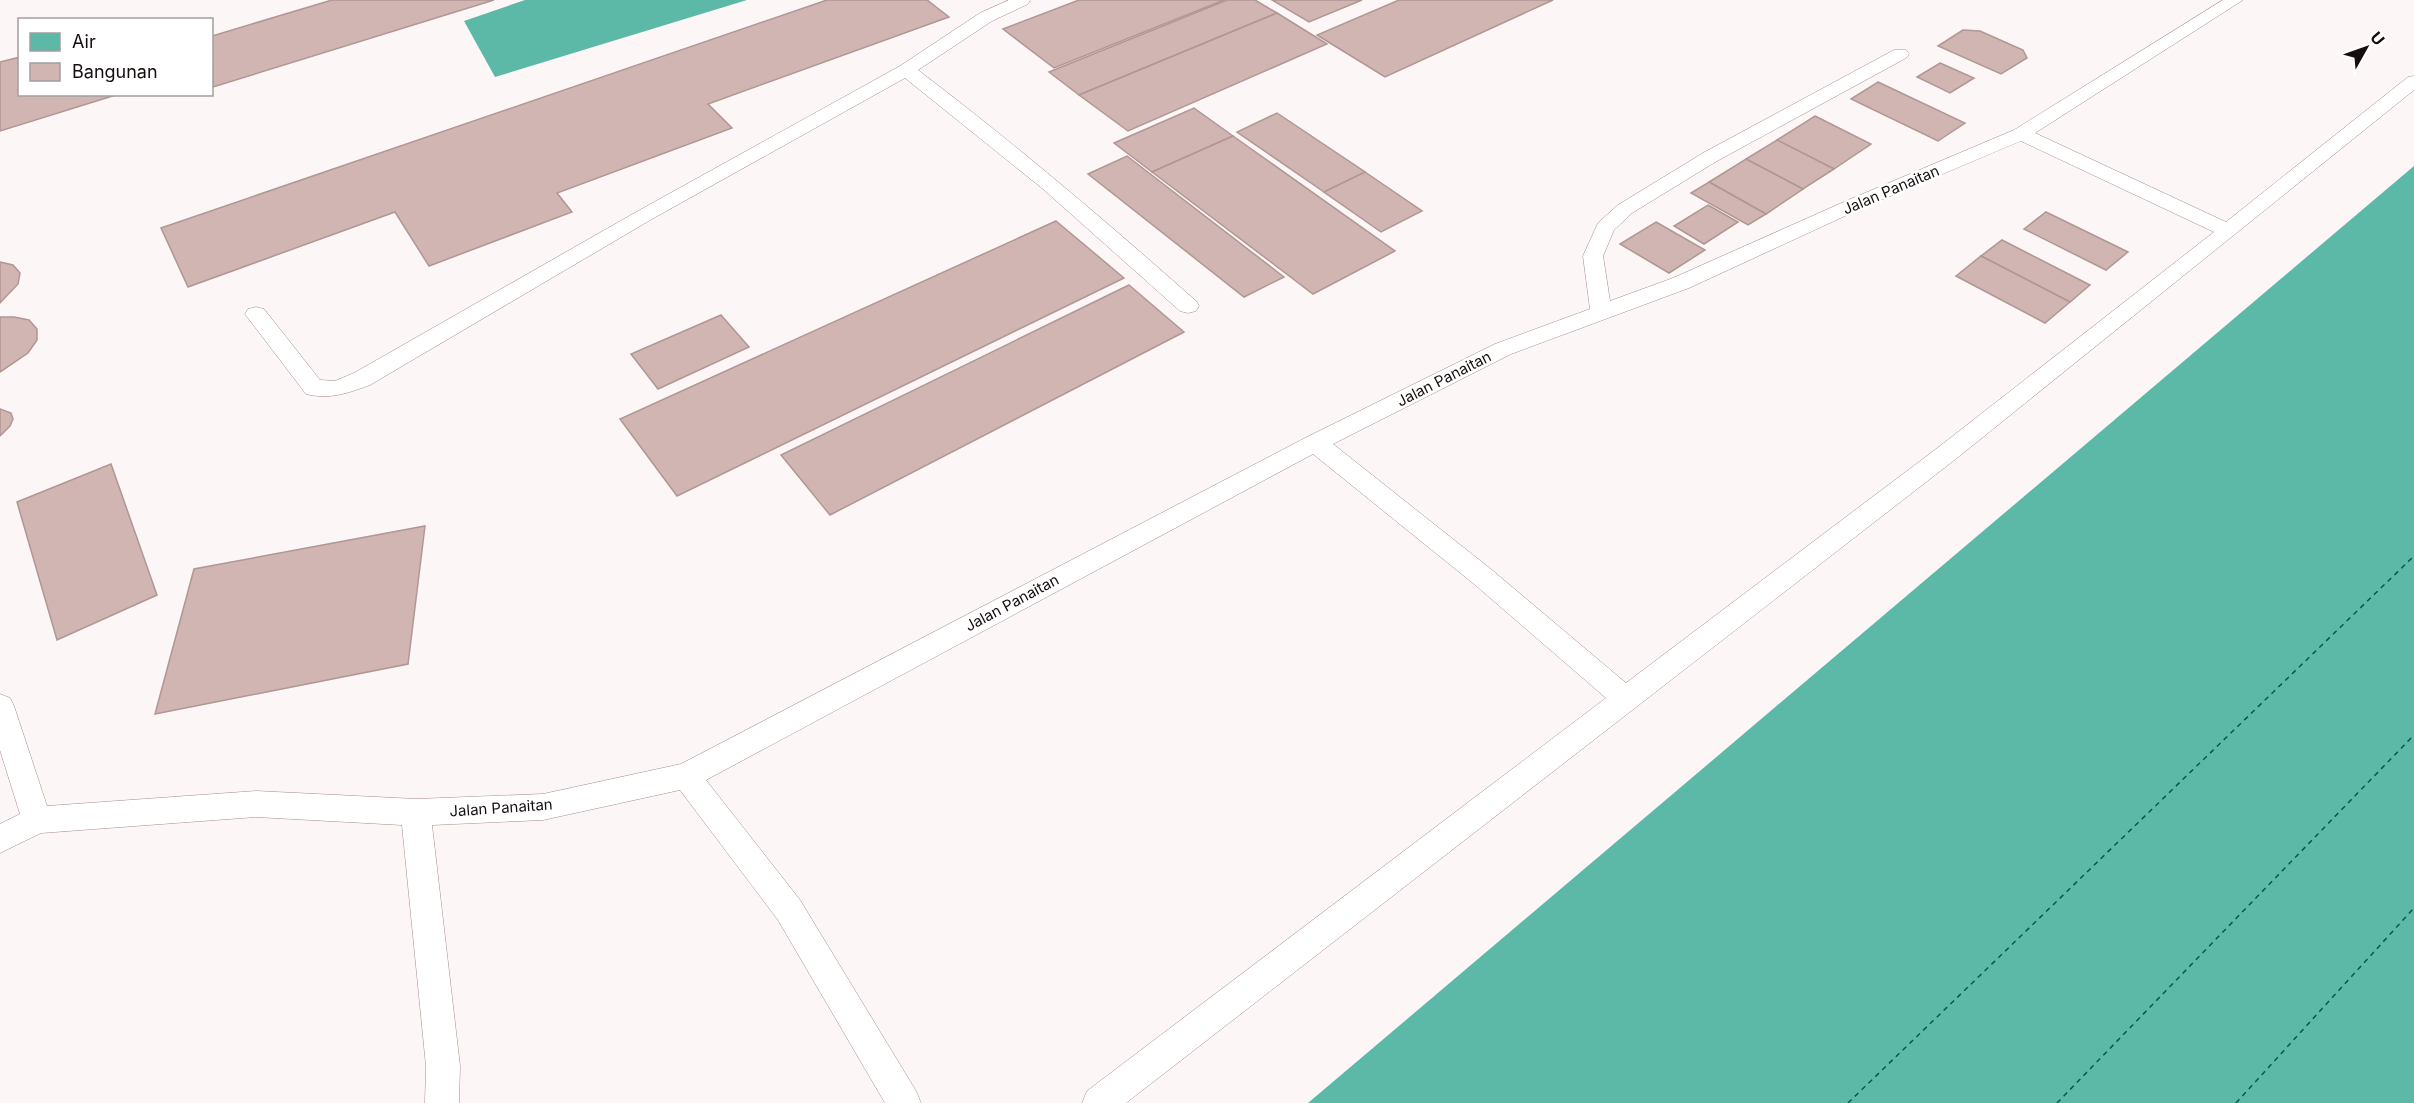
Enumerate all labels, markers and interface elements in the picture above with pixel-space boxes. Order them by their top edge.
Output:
legend [18,18,213,96]
north arrow [2336,18,2396,78]
text: U [2366,27,2389,49]
text: Air [72,31,96,52]
text: Bangunan [72,61,158,82]
street label: Jalan Panaitan [1840,161,1942,218]
street label: Jalan Panaitan [1393,347,1494,410]
street label: Jalan Panaitan [962,570,1062,635]
street label: Jalan Panaitan [449,794,553,821]

